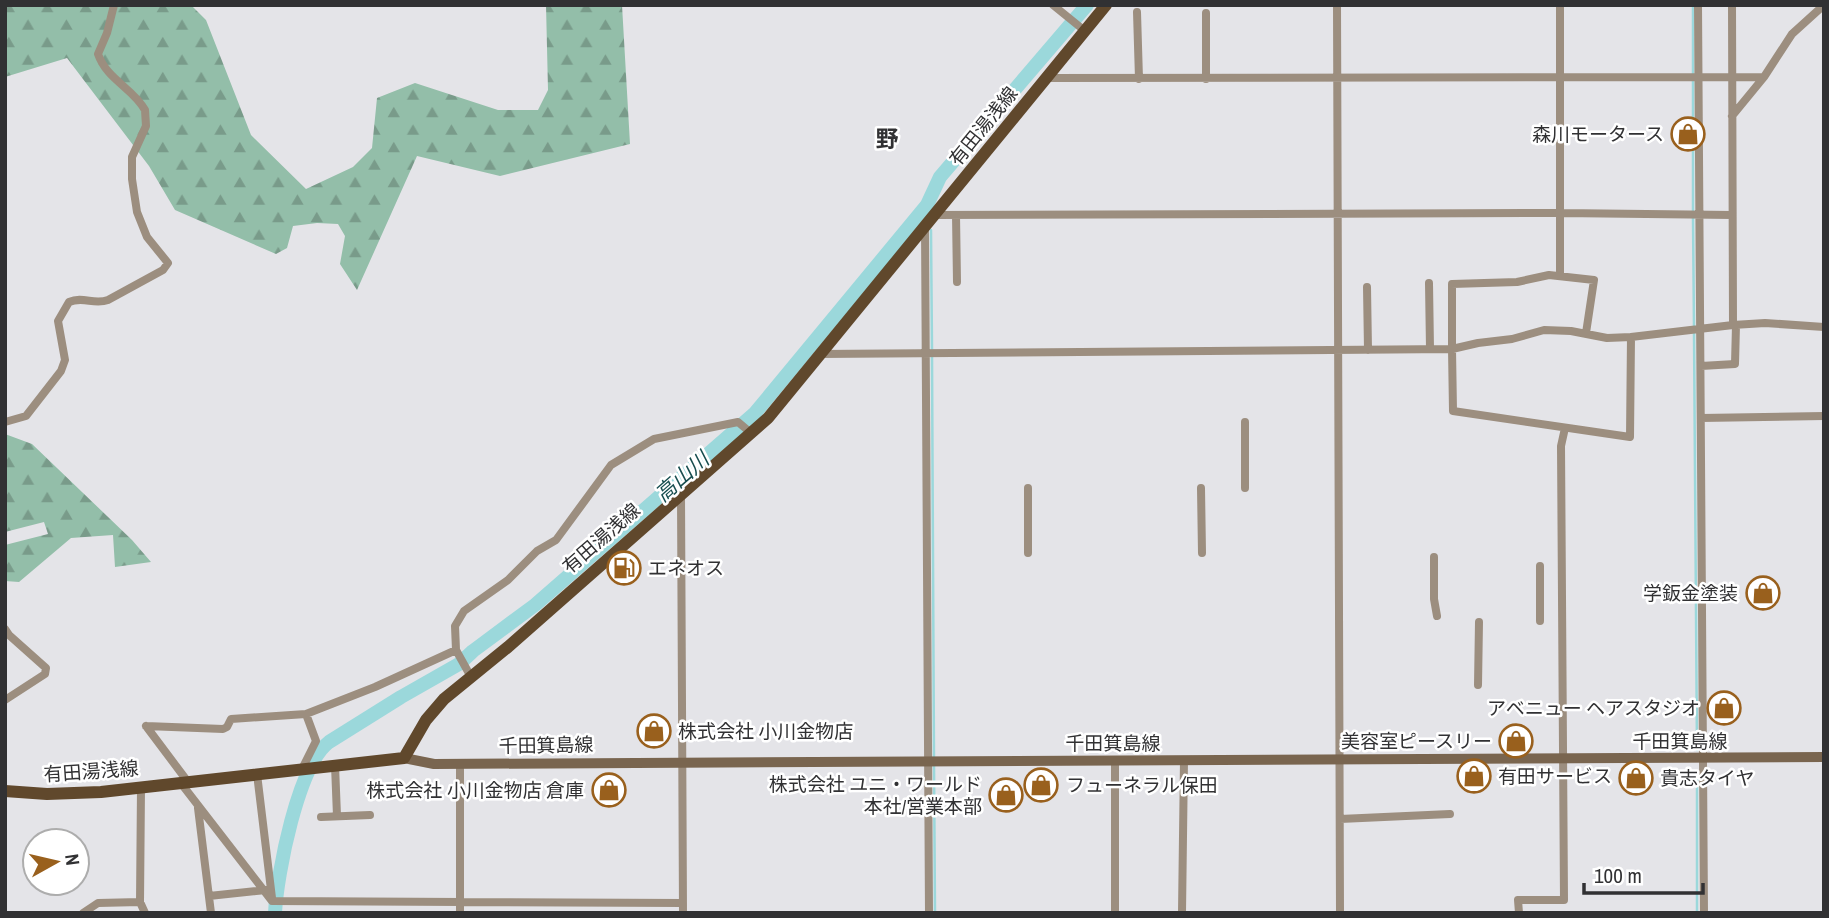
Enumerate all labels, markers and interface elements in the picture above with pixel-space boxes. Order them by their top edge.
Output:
street label: 有田湯浅線 [943,81,1023,171]
shop icon: 森川モータース [1669,115,1707,153]
place label: 森川モータース [1532,121,1664,147]
district label: 野 [876,123,899,154]
water label: 高山川 [648,444,716,508]
street label: 有田湯浅線 [557,497,645,579]
fuel station icon: エネオス [605,549,643,587]
place label: エネオス [648,555,724,581]
shop icon: 学鈑金塗装 [1744,574,1782,612]
place label: 学鈑金塗装 [1643,580,1738,606]
shop icon: アベニュー ヘアスタジオ [1705,689,1743,727]
place label: アベニュー ヘアスタジオ [1487,695,1700,721]
shop icon: 株式会社 小川金物店 [635,712,673,750]
place label: 株式会社 小川金物店 [678,718,853,744]
shop icon: 美容室ピースリー [1497,722,1535,760]
place label: 美容室ピースリー [1341,728,1492,754]
street label: 千田箕島線 [1632,728,1728,754]
street label: 千田箕島線 [1065,730,1161,756]
street label: 千田箕島線 [498,731,594,759]
street label: 有田湯浅線 [43,755,139,787]
shop icon: 有田サービス [1455,757,1493,795]
shop icon: 貴志タイヤ [1617,759,1655,797]
place label: 有田サービス [1498,763,1612,789]
place label: 貴志タイヤ [1660,765,1754,791]
shop icon: フューネラル保田 [1022,766,1060,804]
shop icon: 株式会社 小川金物店 倉庫 [590,771,628,809]
place label: 株式会社 ユニ・ワールド 本社/営業本部 [769,771,982,819]
place label: フューネラル保田 [1066,772,1218,798]
shop icon: 株式会社 ユニ・ワールド 本社/営業本部 [987,776,1025,814]
place label: 株式会社 小川金物店 倉庫 [366,777,584,803]
north arrow [21,827,91,897]
text: N [59,852,86,867]
scale bar [1584,852,1703,896]
text: 100 m [1594,861,1642,890]

